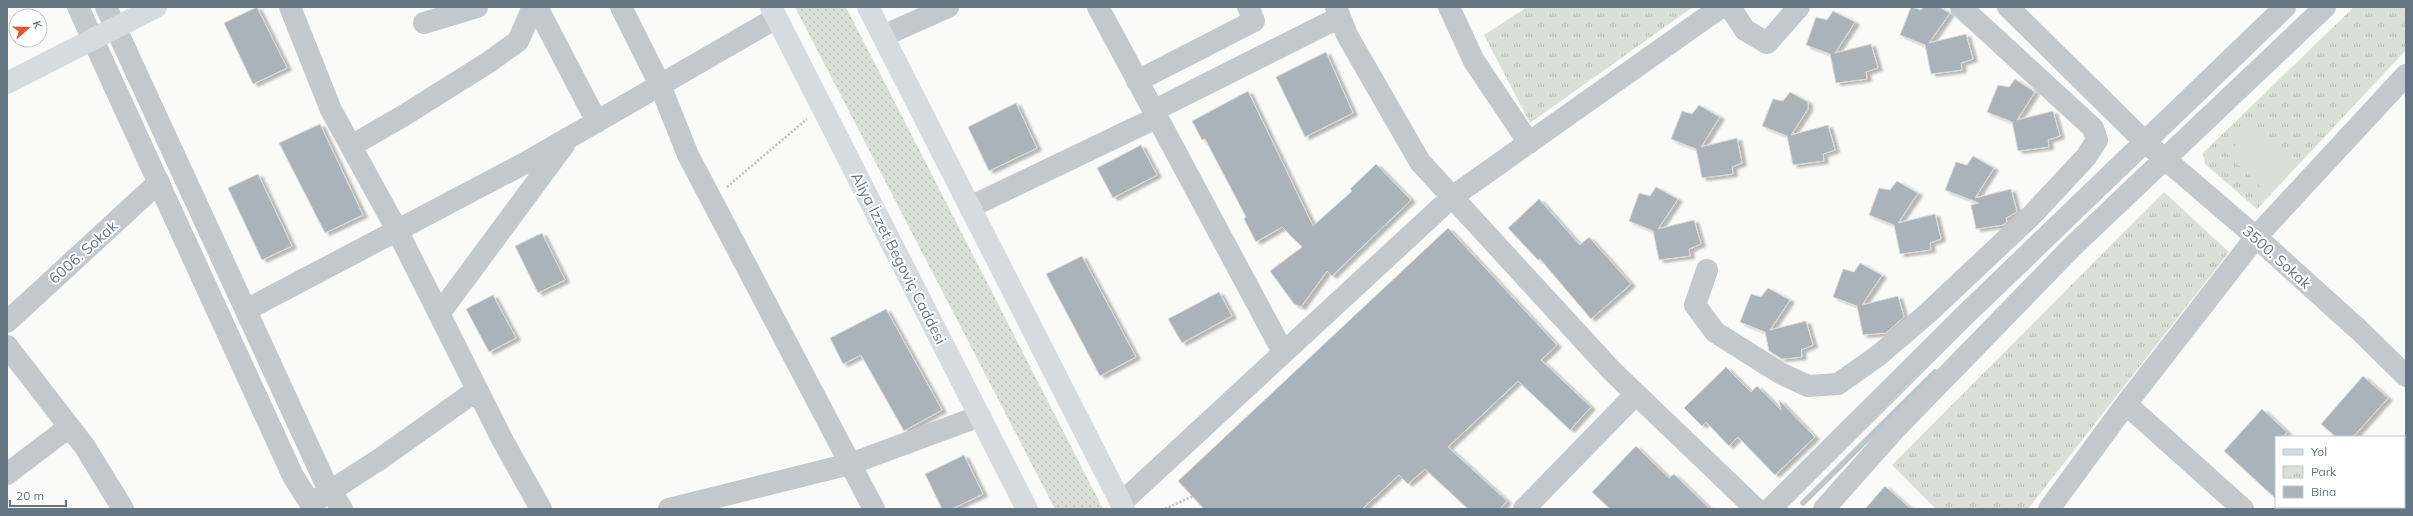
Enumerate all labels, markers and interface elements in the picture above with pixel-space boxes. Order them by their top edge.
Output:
north arrow [8,8,48,48]
text: K [30,19,45,31]
street label: Aliya İzzet Begoviç Caddesi [847,169,951,347]
street label: 6006. Sokak [45,216,121,288]
street label: 3500. Sokak [2239,221,2315,293]
legend [2275,436,2405,508]
text: Yol [2310,444,2327,459]
text: Park [2311,464,2337,479]
scale bar [10,482,66,508]
text: Bina [2311,484,2336,499]
text: 20 m [16,488,44,503]

